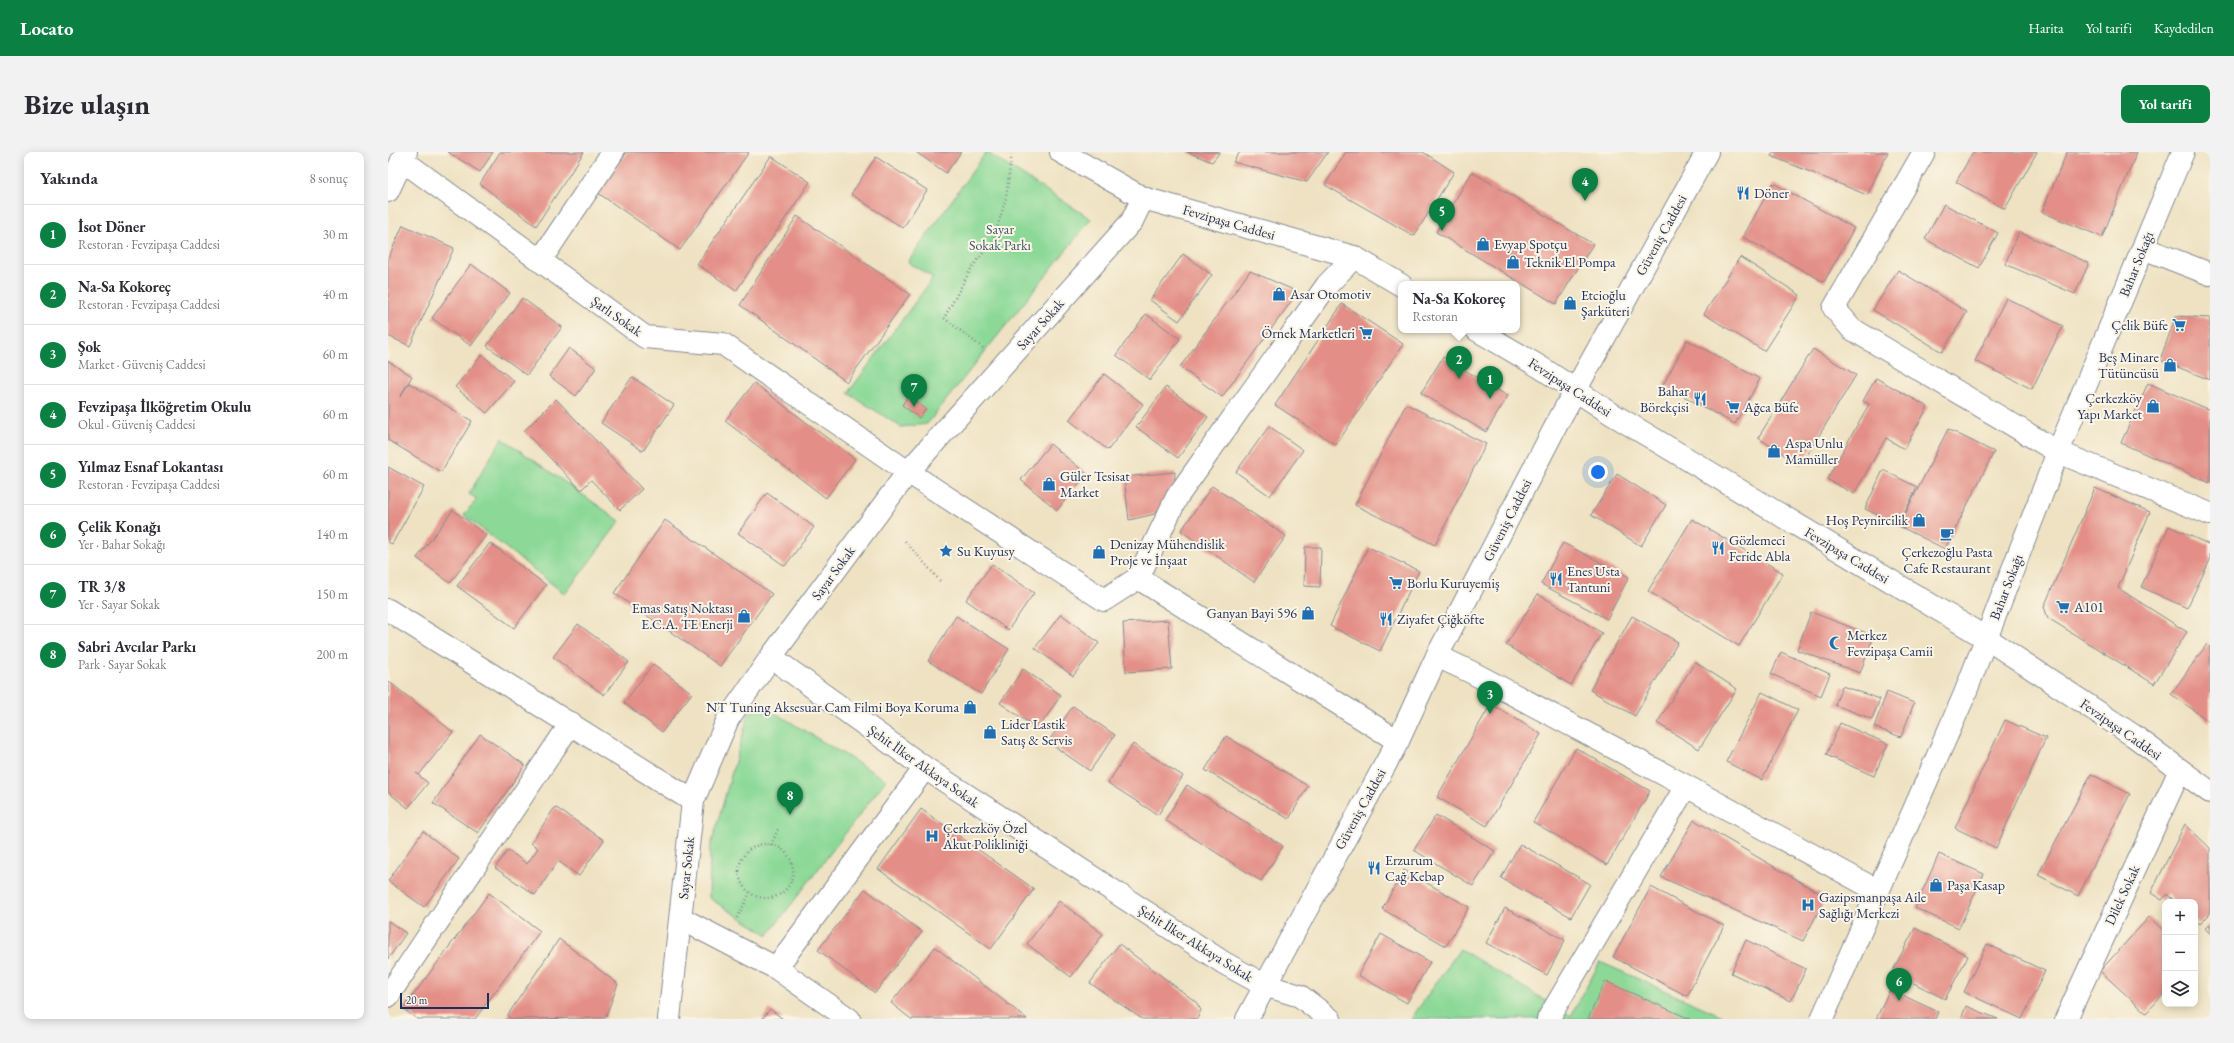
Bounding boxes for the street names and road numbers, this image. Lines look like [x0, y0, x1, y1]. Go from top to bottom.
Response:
street label: Güveniş Caddesi [1631, 191, 1691, 279]
street label: Fevzipaşa Caddesi [1181, 200, 1278, 244]
street label: Bahar Sokağı [2115, 228, 2157, 299]
street label: Şarlı Sokak [588, 292, 646, 340]
street label: Sayar Sokak [1012, 294, 1068, 353]
street label: Fevzipaşa Caddesi [1525, 353, 1615, 421]
street label: Güveniş Caddesi [1479, 475, 1536, 564]
street label: Fevzipaşa Caddesi [1801, 523, 1893, 588]
street label: Sayar Sokak [807, 542, 859, 604]
street label: Bahar Sokağı [1985, 551, 2027, 622]
street label: Fevzipaşa Caddesi [2077, 694, 2166, 764]
street label: Şehit İlker Akkaya Sokak [865, 721, 984, 811]
street label: Güveniş Caddesi [1330, 765, 1390, 853]
street label: Sayar Sokak [674, 835, 698, 900]
street label: Dilek Sokak [2100, 862, 2144, 928]
street label: Şehit İlker Akkaya Sokak [1135, 900, 1257, 986]

